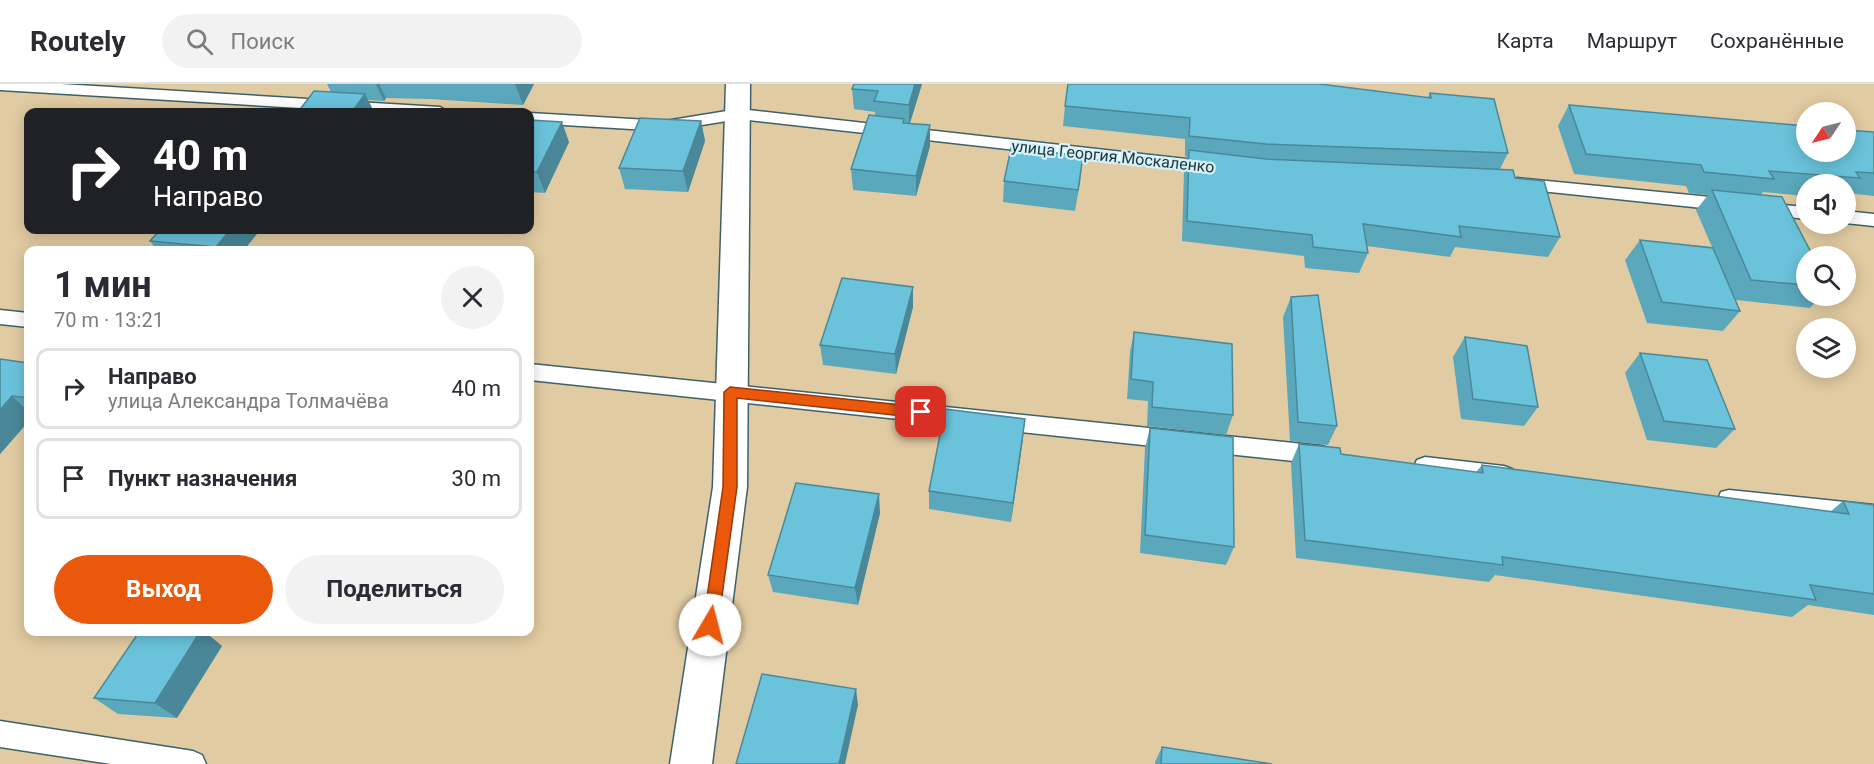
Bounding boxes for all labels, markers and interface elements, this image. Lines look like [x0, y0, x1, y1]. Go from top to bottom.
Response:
search box [162, 14, 582, 68]
text: Routely [30, 25, 126, 58]
icon: search [183, 25, 216, 58]
text: Поиск [231, 29, 295, 54]
text: Карта [1497, 29, 1554, 53]
text: Маршрут [1587, 29, 1677, 53]
text: Сохранённые [1710, 29, 1844, 53]
north arrow [1796, 102, 1856, 162]
map controls [1796, 102, 1856, 378]
text: 40 m [153, 131, 248, 180]
icon: right [54, 132, 132, 210]
street label: улица Георгия Москаленко [1011, 136, 1215, 177]
button: sound [1796, 174, 1856, 234]
text: Направо [153, 181, 263, 213]
button: search [1796, 246, 1856, 306]
text: 1 мин [54, 264, 152, 306]
button: close [441, 266, 504, 329]
text: 70 m · 13:21 [54, 308, 164, 332]
button: layers [1796, 318, 1856, 378]
text: Направо [108, 364, 197, 389]
icon: right [57, 372, 90, 405]
text: 40 m [452, 376, 501, 401]
pin [895, 386, 946, 437]
text: улица Александра Толмачёва [108, 389, 389, 413]
icon: arrive [904, 395, 937, 428]
icon: arrive [57, 462, 90, 495]
text: Пункт назначения [108, 466, 297, 491]
text: 30 m [452, 466, 501, 491]
button: Выход [54, 555, 273, 624]
button: Поделиться [285, 555, 504, 624]
position arrow [678, 593, 742, 657]

